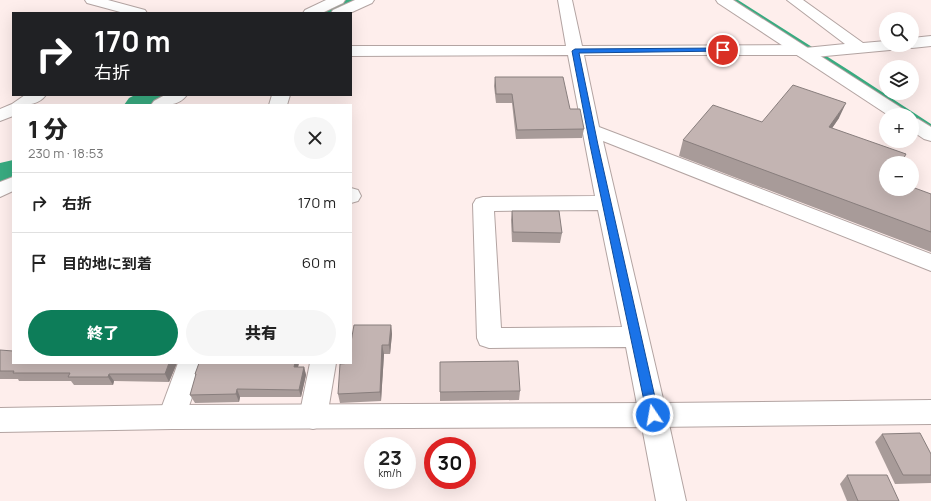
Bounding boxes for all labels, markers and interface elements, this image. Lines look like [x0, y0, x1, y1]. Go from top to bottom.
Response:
map controls [879, 12, 919, 196]
button: search [879, 12, 919, 52]
text: 170 m [94, 22, 170, 60]
icon: right [28, 28, 80, 80]
pin [706, 33, 740, 67]
icon: arrive [712, 39, 734, 61]
text: 右折 [94, 60, 130, 84]
button: layers [879, 60, 919, 100]
button: + [879, 108, 919, 148]
text: 1 分 [28, 112, 68, 145]
button: close [294, 117, 336, 159]
text: 230 m · 18:53 [28, 144, 104, 162]
button: − [879, 156, 919, 196]
icon: right [28, 192, 50, 214]
text: 170 m [298, 192, 336, 213]
text: 右折 [62, 193, 92, 214]
icon: arrive [28, 252, 50, 274]
text: 60 m [302, 252, 336, 273]
text: 目的地に到着 [62, 253, 152, 274]
button: 終了 [28, 310, 178, 356]
button: 共有 [186, 310, 336, 356]
position arrow [632, 394, 674, 436]
speed limit sign: 30 [424, 437, 476, 489]
text: 23 [378, 444, 402, 471]
text: km/h [378, 466, 402, 480]

